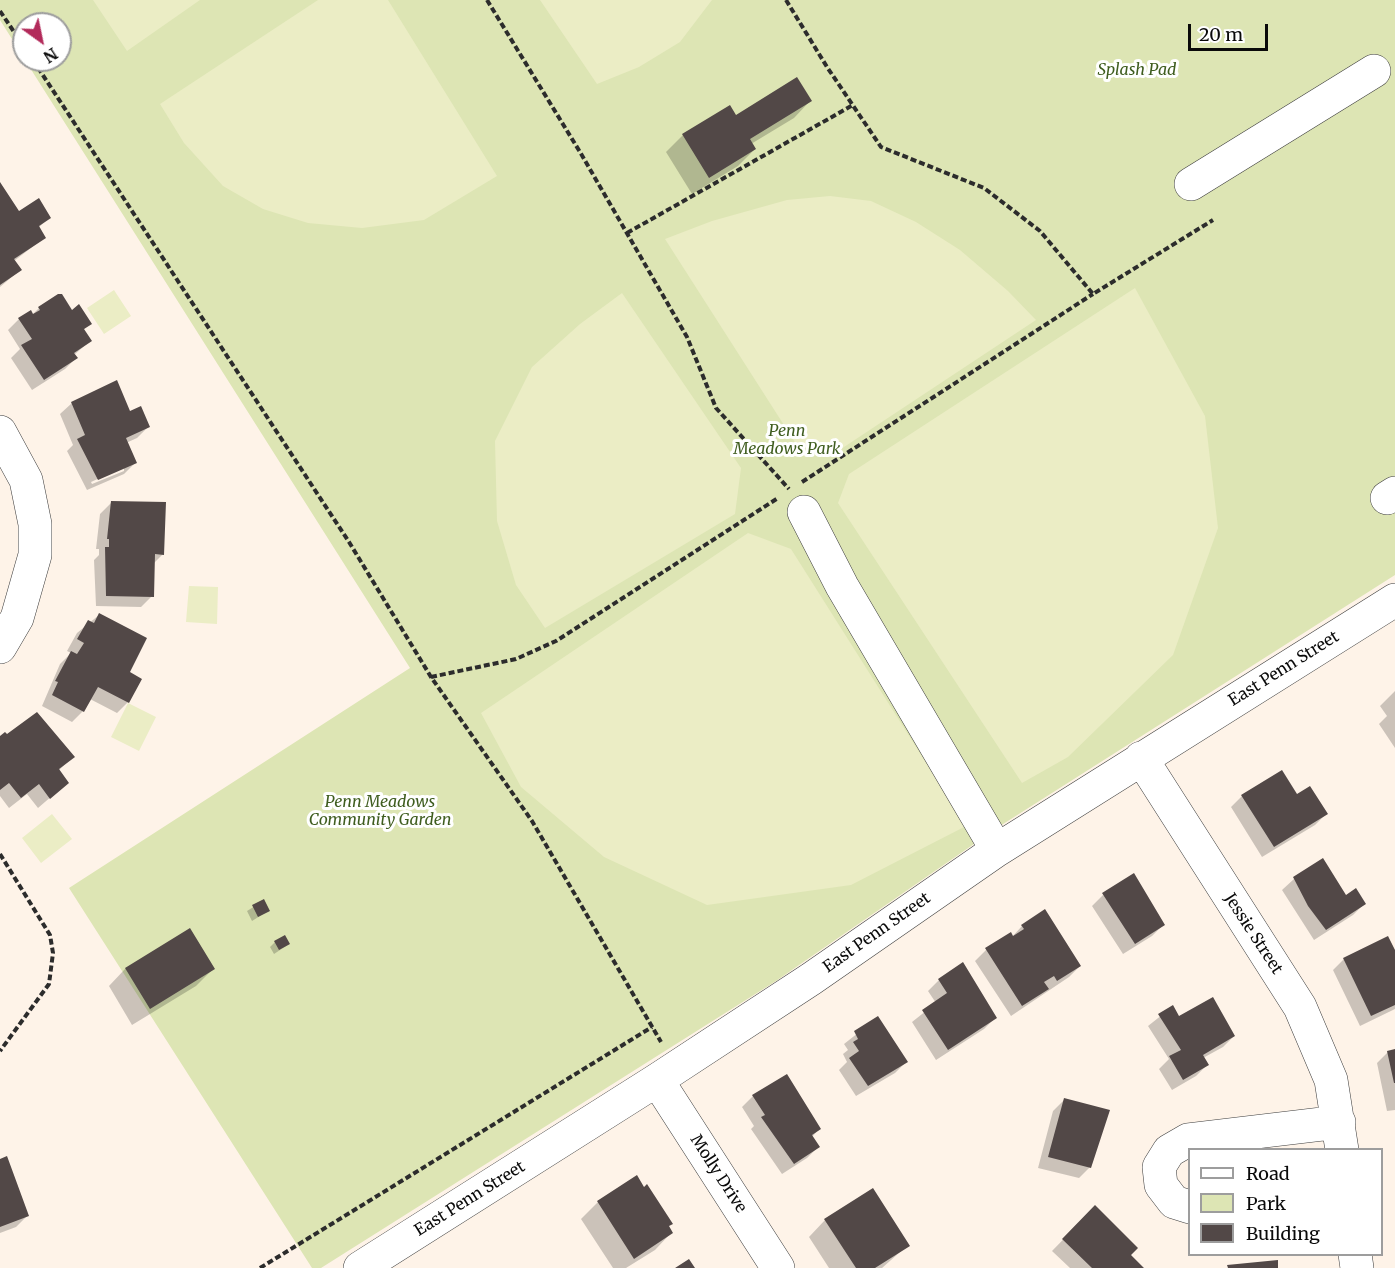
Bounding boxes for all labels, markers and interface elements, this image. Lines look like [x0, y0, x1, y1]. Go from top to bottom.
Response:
north arrow [12, 12, 72, 72]
scale bar [1191, 12, 1270, 50]
text: 20 m [1199, 23, 1243, 46]
text: N [40, 44, 61, 67]
park label: Splash Pad [1098, 60, 1176, 80]
park label: Penn Meadows Park [733, 421, 841, 459]
street label: East Penn Street [1225, 627, 1343, 711]
park label: Penn Meadows Community Garden [309, 792, 451, 830]
street label: East Penn Street [820, 889, 934, 977]
street label: Jessie Street [1220, 890, 1286, 978]
street label: Molly Drive [686, 1131, 750, 1217]
legend [1188, 1148, 1383, 1256]
street label: East Penn Street [411, 1157, 529, 1241]
text: Road [1246, 1162, 1290, 1185]
text: Park [1246, 1192, 1286, 1215]
text: Building [1246, 1222, 1320, 1245]

